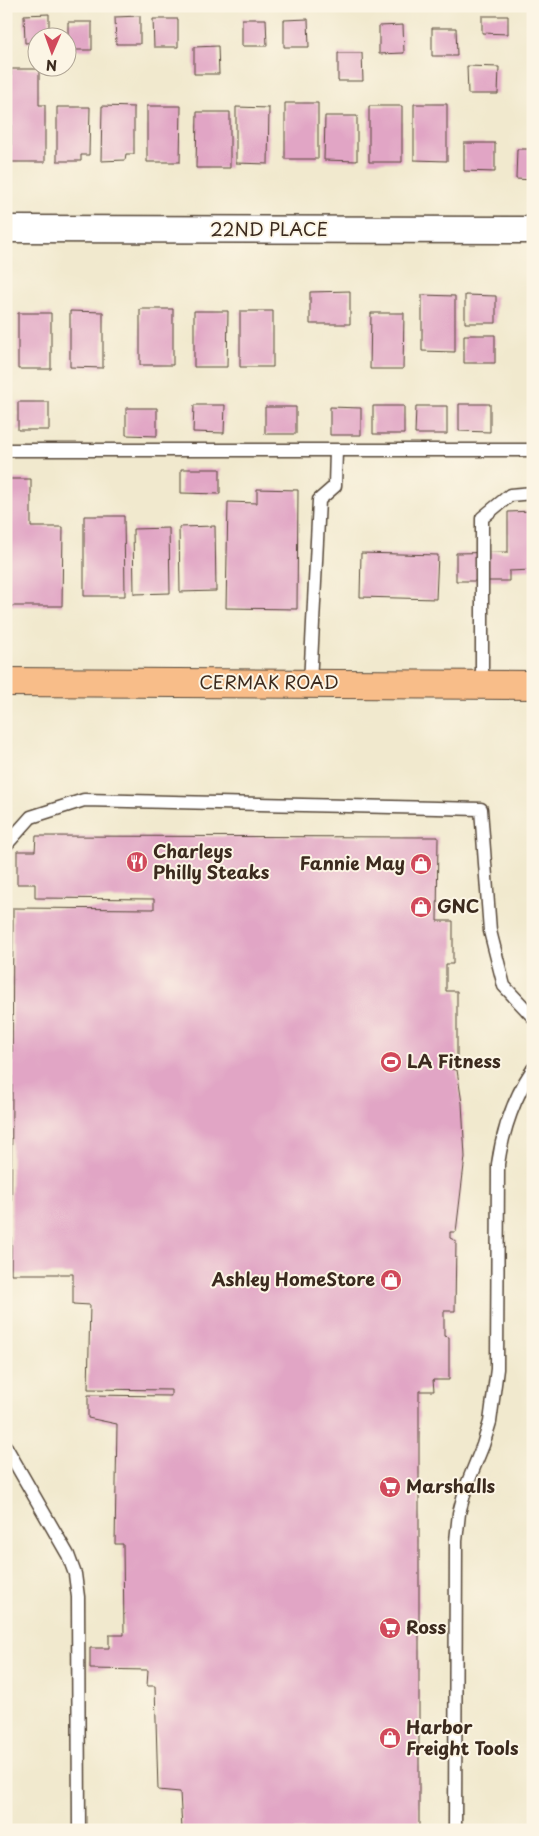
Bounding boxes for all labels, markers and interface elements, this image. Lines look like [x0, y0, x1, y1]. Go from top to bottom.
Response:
north arrow [28, 28, 78, 78]
text: N [46, 55, 57, 76]
street label: 22ND PLACE [210, 215, 328, 242]
street label: CERMAK ROAD [199, 668, 339, 695]
place label: Charleys Philly Steaks [153, 837, 270, 885]
place label: Fannie May [300, 849, 405, 876]
restaurant icon: Charleys Philly Steaks [125, 850, 149, 874]
shop icon: Fannie May [409, 852, 433, 876]
place label: GNC [437, 892, 479, 919]
shop icon: GNC [409, 895, 433, 919]
place label: LA Fitness [407, 1047, 501, 1074]
sports icon: LA Fitness [379, 1050, 403, 1074]
place label: Ashley HomeStore [210, 1265, 375, 1292]
shop icon: Ashley HomeStore [379, 1268, 403, 1292]
place label: Marshalls [406, 1472, 496, 1499]
supermarket icon: Marshalls [378, 1475, 402, 1499]
place label: Ross [406, 1613, 446, 1640]
supermarket icon: Ross [378, 1616, 402, 1640]
place label: Harbor Freight Tools [406, 1713, 519, 1761]
shop icon: Harbor Freight Tools [378, 1726, 402, 1750]

